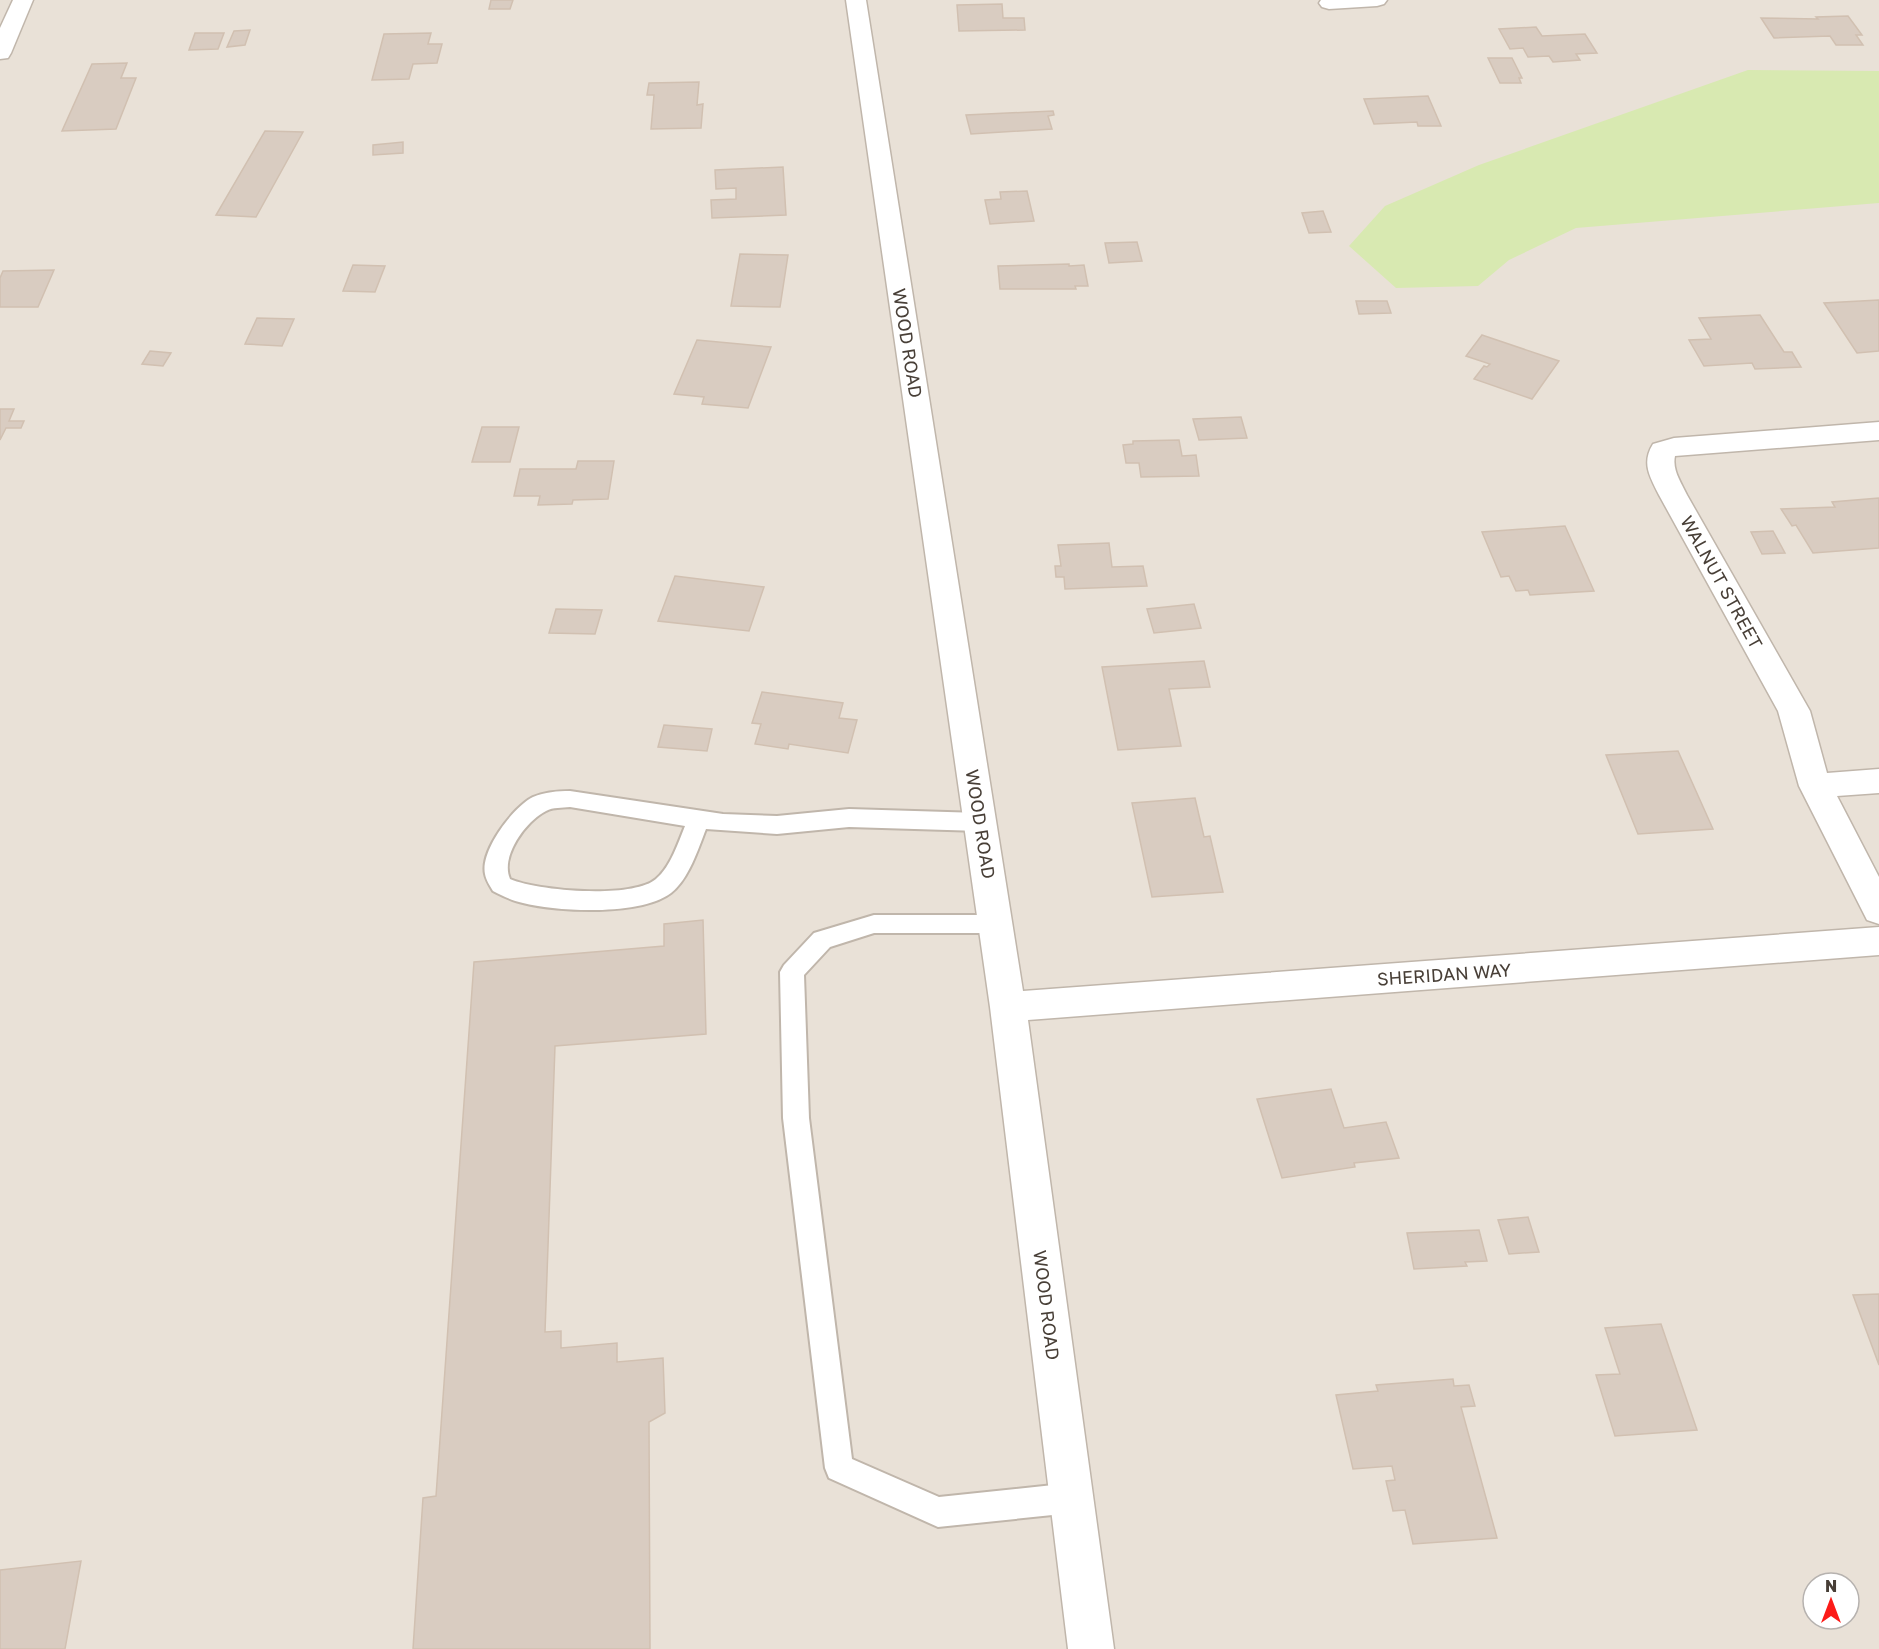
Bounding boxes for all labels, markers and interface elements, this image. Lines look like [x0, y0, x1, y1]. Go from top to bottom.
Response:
street label: WOOD ROAD [888, 287, 928, 399]
street label: WALNUT STREET [1676, 511, 1768, 653]
street label: WOOD ROAD [961, 768, 1001, 880]
street label: SHERIDAN WAY [1376, 958, 1512, 990]
street label: WOOD ROAD [1029, 1249, 1065, 1361]
north arrow [1801, 1571, 1861, 1631]
text: N [1825, 1576, 1837, 1596]

